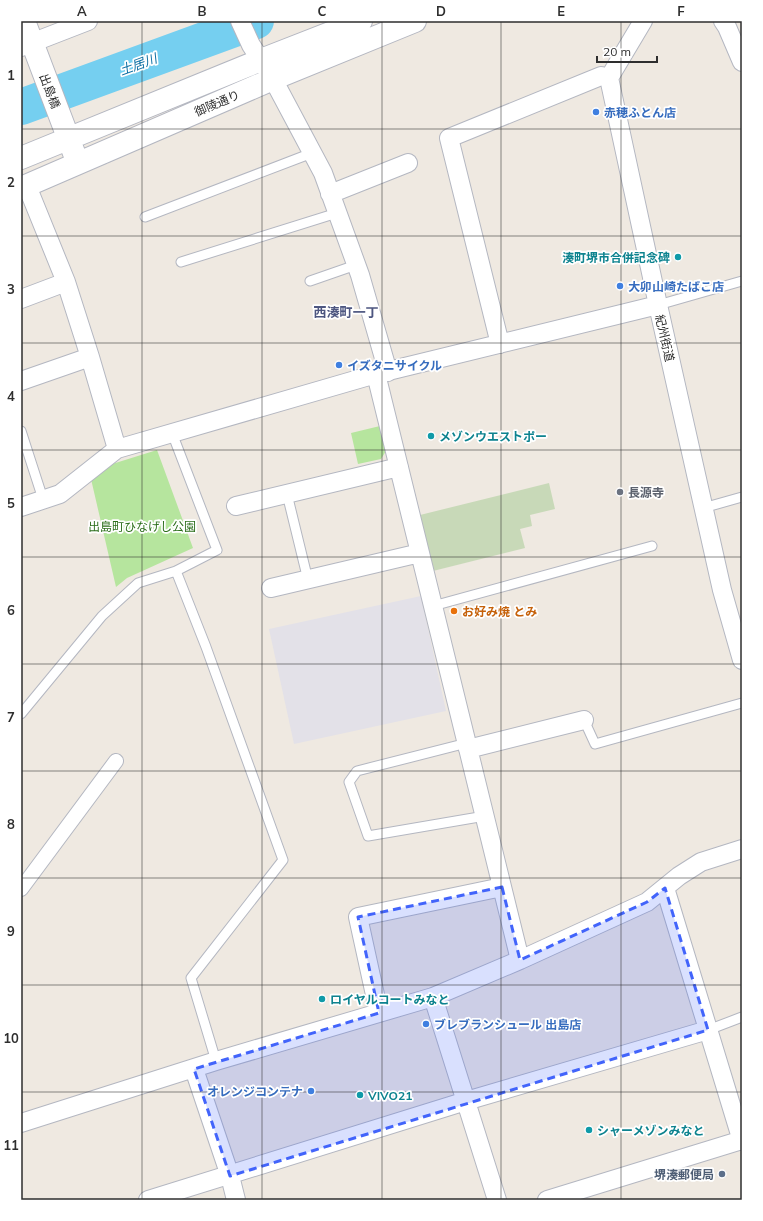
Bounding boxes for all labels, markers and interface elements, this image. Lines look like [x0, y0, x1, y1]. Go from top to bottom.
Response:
text: A [77, 3, 87, 19]
text: B [198, 3, 207, 19]
text: C [318, 3, 327, 19]
text: D [436, 3, 446, 19]
text: E [557, 3, 565, 19]
text: F [677, 3, 685, 19]
scale bar [597, 38, 657, 64]
text: 20 m [603, 44, 631, 59]
water label: 土居川 [117, 49, 161, 78]
text: 1 [7, 67, 15, 83]
street label: 出島橋 [37, 72, 63, 110]
street label: 御陵通り [192, 87, 242, 119]
place label: 赤穂ふとん店 [604, 105, 676, 120]
marker: 赤穂ふとん店 [591, 107, 601, 117]
text: 2 [7, 174, 15, 190]
place label: 湊町堺市合併記念碑 [562, 250, 670, 265]
marker: 湊町堺市合併記念碑 [673, 252, 683, 262]
place label: 大卯山崎たばこ店 [628, 279, 724, 294]
text: 3 [7, 281, 15, 297]
marker: 大卯山崎たばこ店 [615, 281, 625, 291]
district label: 西湊町一丁 [313, 304, 379, 320]
street label: 紀州街道 [652, 313, 678, 363]
place label: イズタニサイクル [347, 358, 442, 373]
marker: イズタニサイクル [334, 360, 344, 370]
text: 4 [7, 388, 15, 404]
place label: メゾンウエストポー [439, 429, 547, 444]
marker: メゾンウエストポー [426, 431, 436, 441]
place label: 長源寺 [628, 485, 664, 500]
marker: 長源寺 [615, 487, 625, 497]
text: 5 [7, 495, 15, 511]
park label: 出島町ひなげし公園 [88, 519, 196, 534]
text: 6 [7, 602, 15, 618]
place label: お好み焼 とみ [462, 604, 537, 619]
marker: お好み焼 とみ [449, 606, 459, 616]
text: 7 [7, 709, 15, 725]
text: 8 [7, 816, 15, 832]
text: 9 [7, 923, 15, 939]
place label: ロイヤルコートみなと [330, 992, 449, 1007]
marker: ロイヤルコートみなと [317, 994, 327, 1004]
place label: ブレブランシュール 出島店 [434, 1017, 581, 1032]
marker: ブレブランシュール 出島店 [421, 1019, 431, 1029]
text: 10 [3, 1030, 19, 1046]
place label: オレンジコンテナ [207, 1084, 303, 1099]
marker: オレンジコンテナ [306, 1086, 316, 1096]
place label: VIVO21 [367, 1088, 412, 1103]
marker: VIVO21 [355, 1090, 365, 1100]
place label: シャーメゾンみなと [597, 1123, 705, 1138]
marker: シャーメゾンみなと [584, 1125, 594, 1135]
text: 11 [3, 1137, 19, 1153]
place label: 堺湊郵便局 [654, 1167, 714, 1182]
marker: 堺湊郵便局 [717, 1169, 727, 1179]

